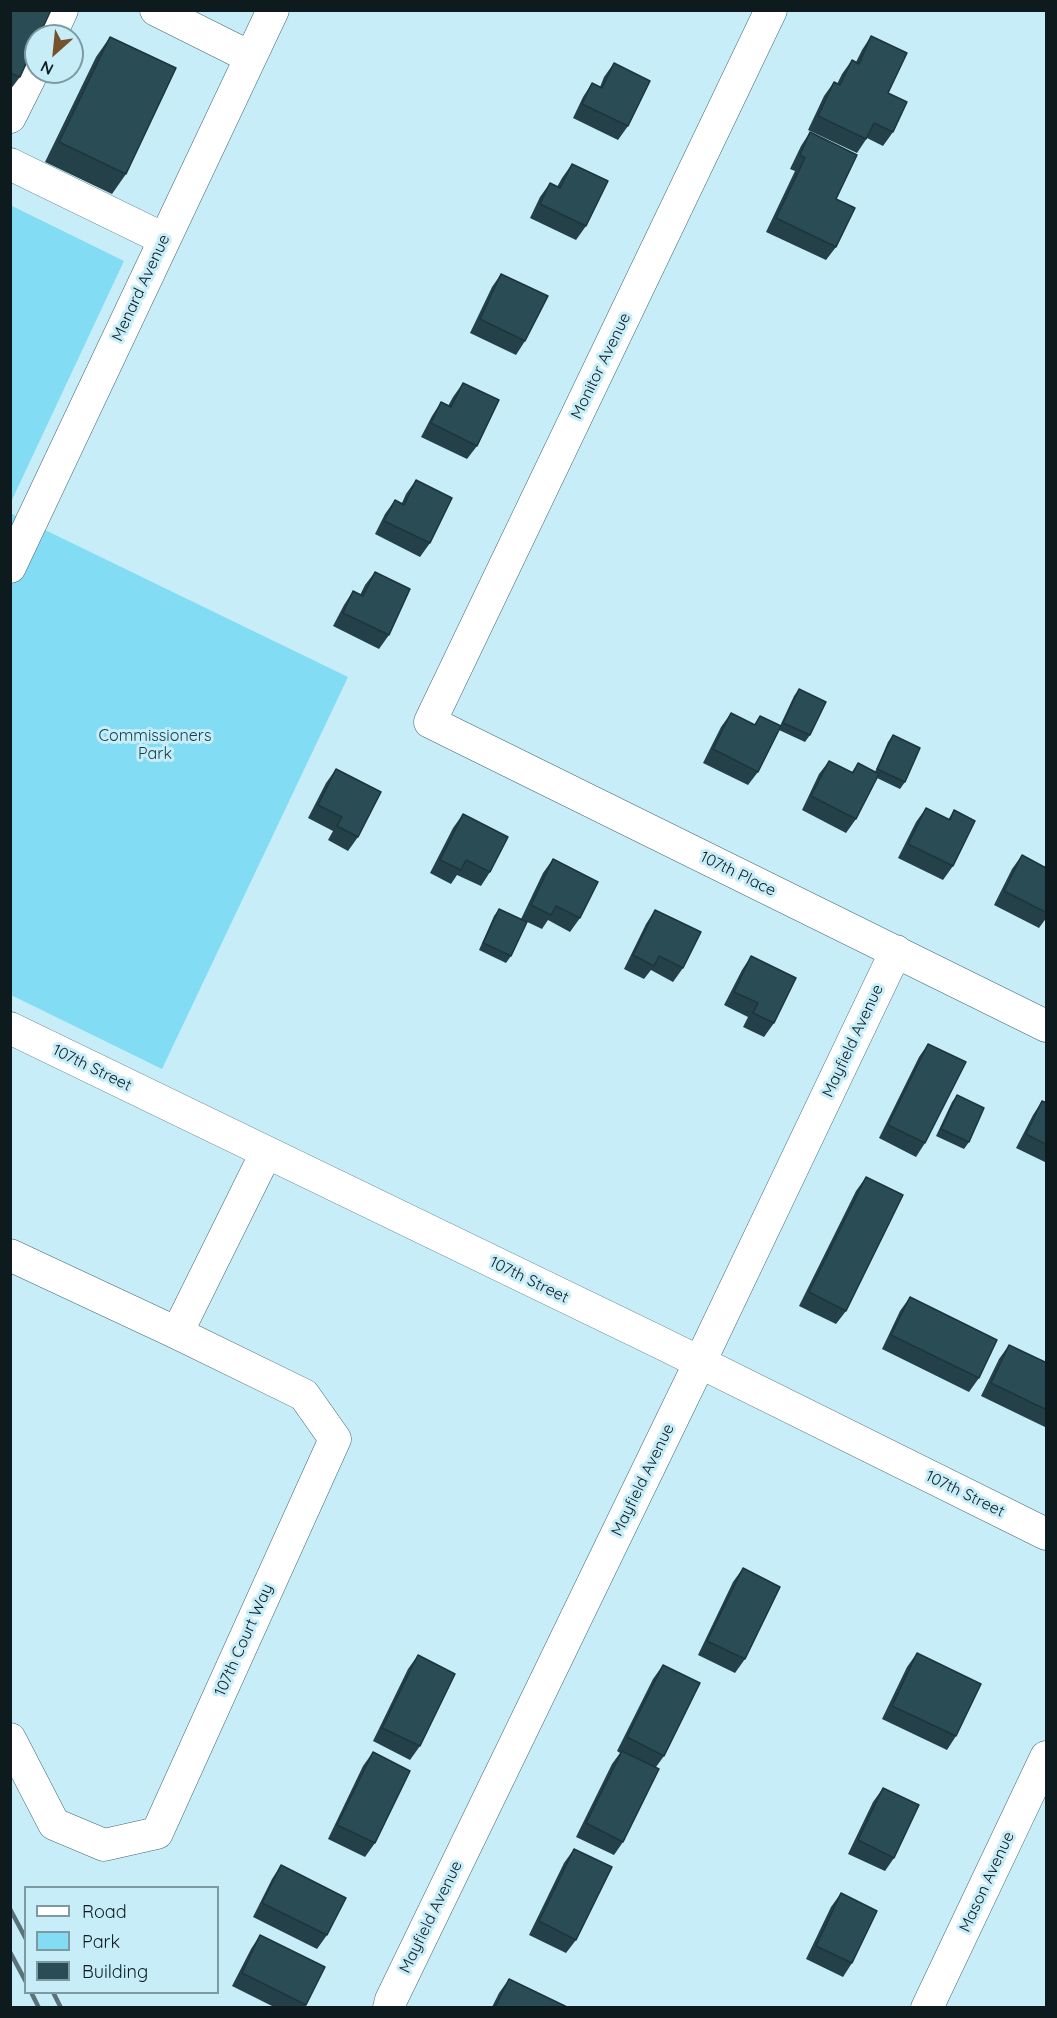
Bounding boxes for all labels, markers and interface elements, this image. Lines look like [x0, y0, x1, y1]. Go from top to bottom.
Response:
north arrow [24, 24, 84, 84]
text: N [37, 57, 57, 80]
street label: Menard Avenue [108, 231, 174, 345]
street label: Monitor Avenue [567, 310, 635, 422]
park label: Commissioners Park [99, 726, 211, 764]
street label: 107th Place [697, 847, 779, 901]
street label: Mayfield Avenue [818, 981, 888, 1101]
street label: 107th Street [49, 1041, 135, 1095]
street label: 107th Street [486, 1253, 572, 1307]
street label: Mayfield Avenue [608, 1421, 678, 1539]
street label: 107th Street [922, 1467, 1008, 1521]
street label: 107th Court Way [211, 1581, 277, 1699]
street label: Mason Avenue [955, 1829, 1019, 1935]
street label: Mayfield Avenue [396, 1858, 466, 1976]
legend [24, 1886, 219, 1994]
text: Road [82, 1900, 127, 1923]
text: Park [82, 1930, 120, 1953]
text: Building [82, 1960, 148, 1983]

